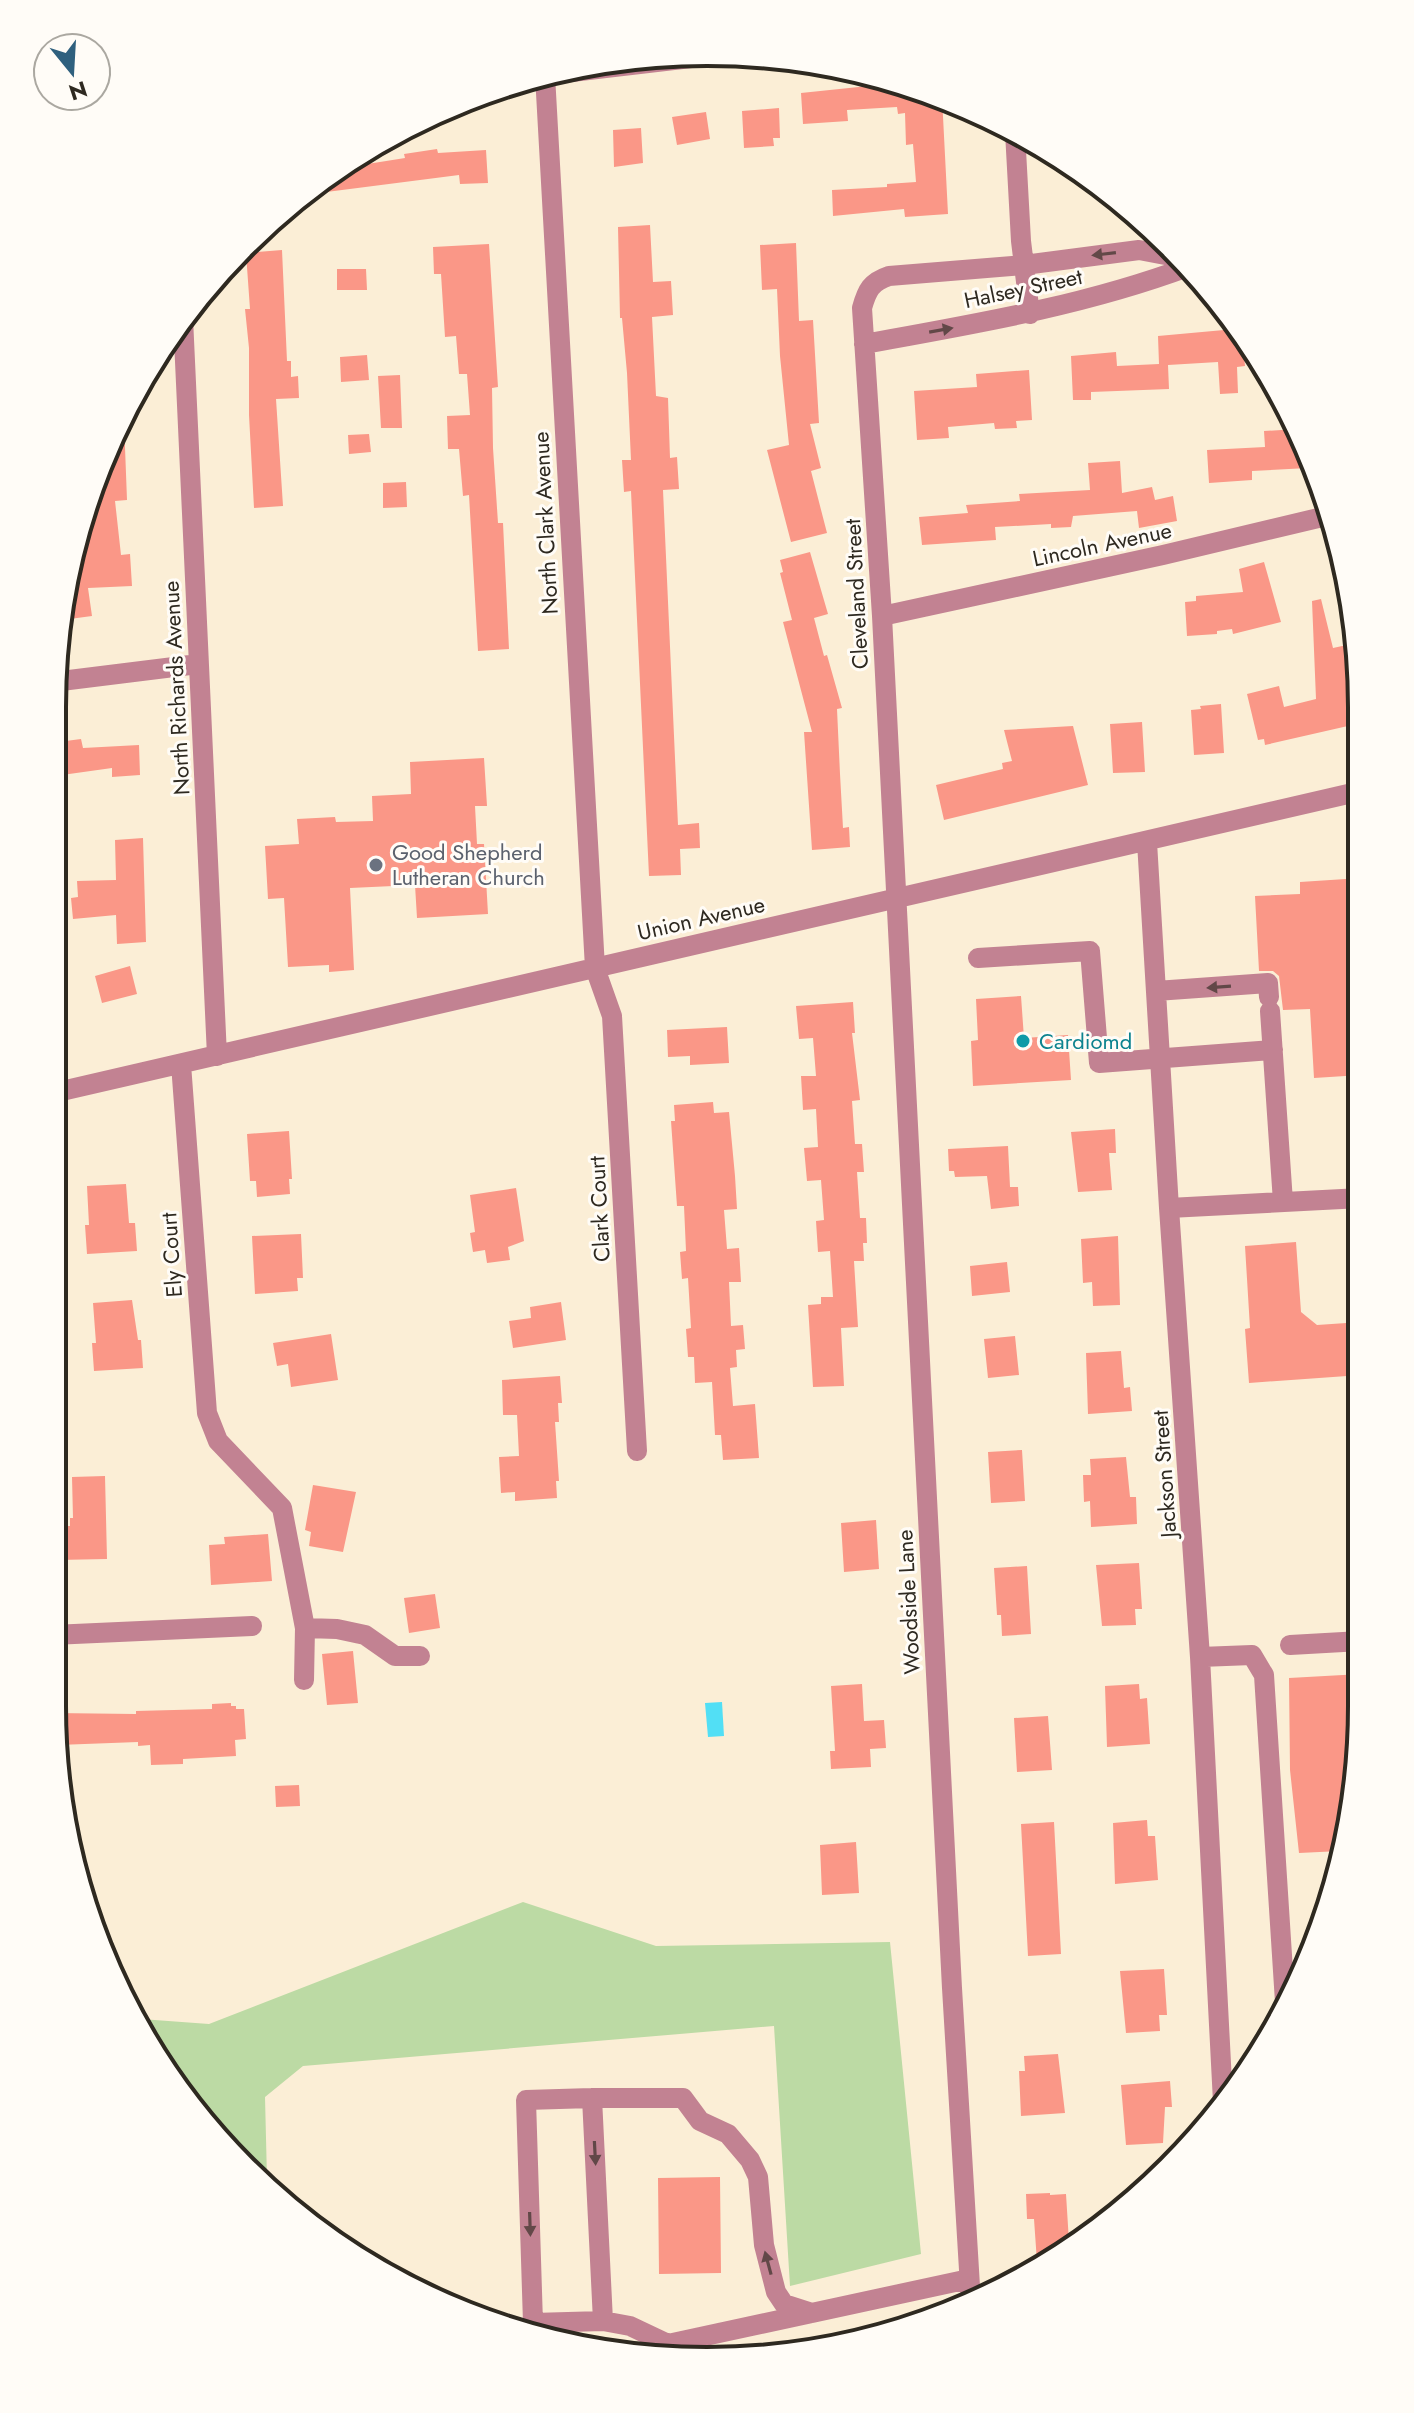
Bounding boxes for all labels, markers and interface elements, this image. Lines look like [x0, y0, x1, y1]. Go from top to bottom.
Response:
north arrow [32, 32, 112, 112]
text: N [65, 73, 91, 109]
one-way arrow [1091, 248, 1116, 261]
street label: Halsey Street [961, 260, 1086, 316]
one-way arrow [929, 323, 954, 335]
street label: North Clark Avenue [524, 431, 566, 615]
street label: Lincoln Avenue [1029, 514, 1175, 574]
street label: Cleveland Street [836, 517, 876, 670]
street label: North Richards Avenue [154, 580, 198, 796]
place label: Good Shepherd Lutheran Church [392, 836, 545, 893]
marker: Good Shepherd Lutheran Church [367, 856, 385, 874]
street label: Union Avenue [634, 888, 768, 948]
one-way arrow [1206, 981, 1231, 994]
place label: Cardiomd [1039, 1025, 1132, 1057]
marker: Cardiomd [1014, 1032, 1032, 1050]
street label: Clark Court [580, 1155, 618, 1263]
street label: Ely Court [152, 1211, 190, 1298]
street label: Jackson Street [1144, 1409, 1185, 1542]
street label: Woodside Lane [888, 1529, 928, 1675]
one-way arrow [589, 2141, 602, 2166]
one-way arrow [524, 2212, 537, 2237]
one-way arrow [762, 2250, 774, 2275]

